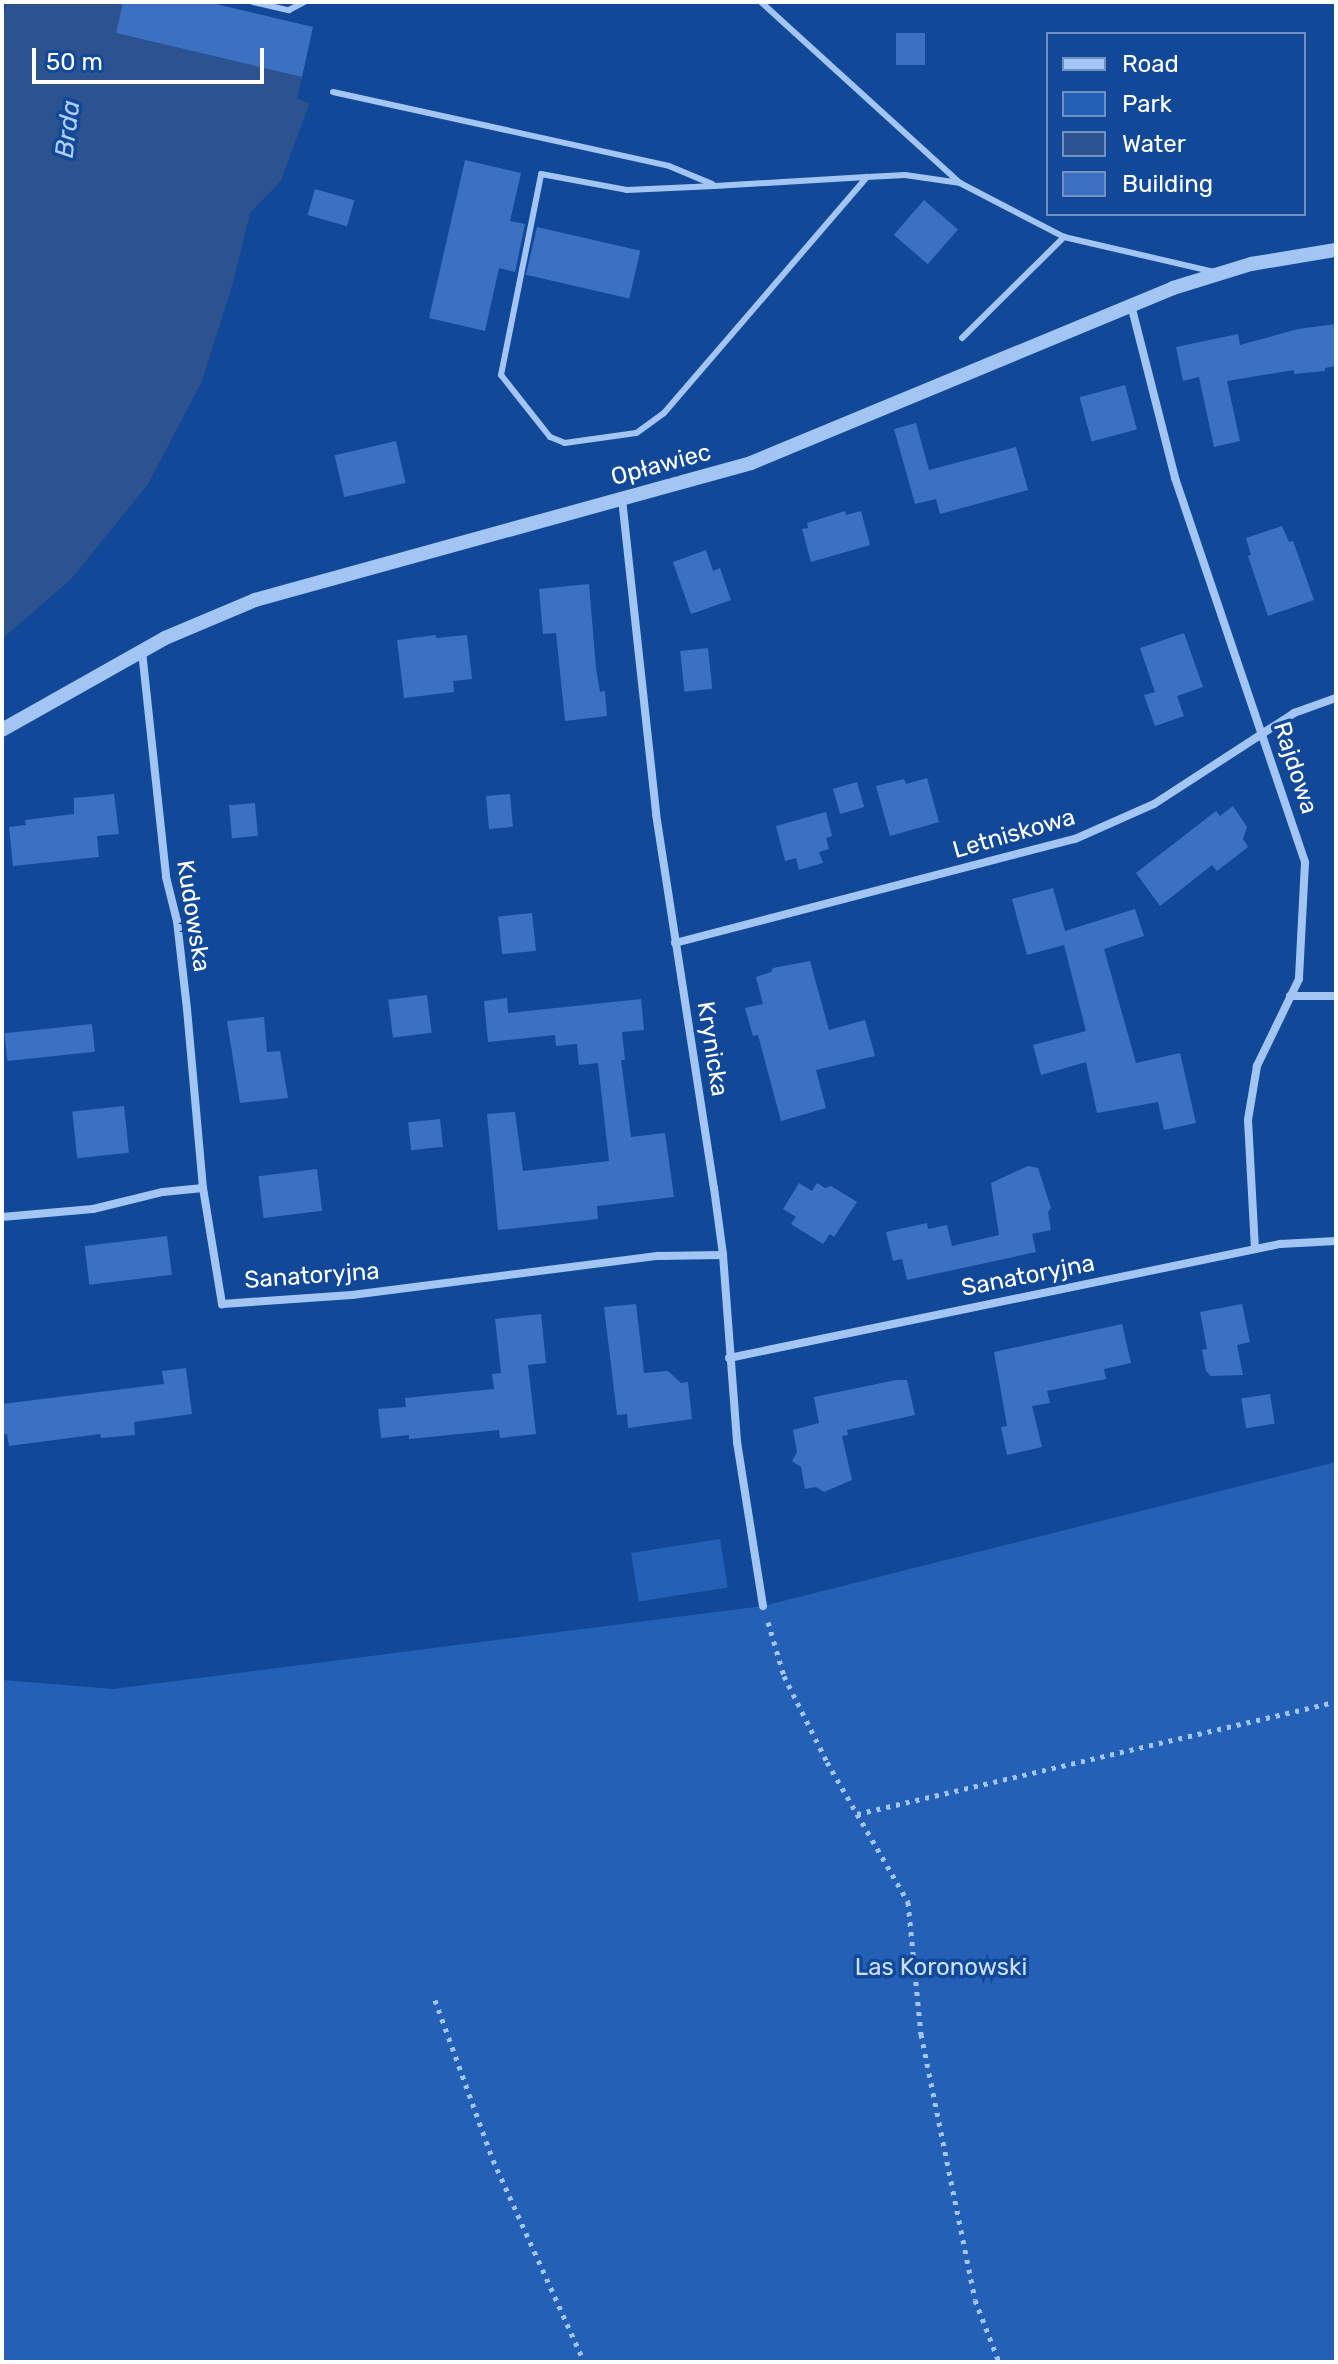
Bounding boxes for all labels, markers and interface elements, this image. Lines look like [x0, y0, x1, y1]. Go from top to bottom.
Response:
scale bar [36, 32, 268, 82]
legend [1046, 32, 1306, 216]
text: 50 m [46, 48, 103, 76]
text: Road [1122, 50, 1179, 78]
text: Park [1122, 90, 1172, 118]
water label: Brda [49, 98, 87, 160]
text: Water [1122, 130, 1186, 158]
text: Building [1122, 170, 1213, 198]
street label: Opławiec [608, 438, 714, 492]
street label: Rajdowa [1267, 718, 1323, 818]
street label: Letniskowa [949, 803, 1079, 865]
street label: Kudowska [170, 858, 216, 974]
street label: Krynicka [690, 999, 734, 1099]
street label: Sanatoryjna [959, 1249, 1097, 1303]
street label: Sanatoryjna [244, 1257, 380, 1295]
park label: Las Koronowski [855, 1954, 1027, 1982]

